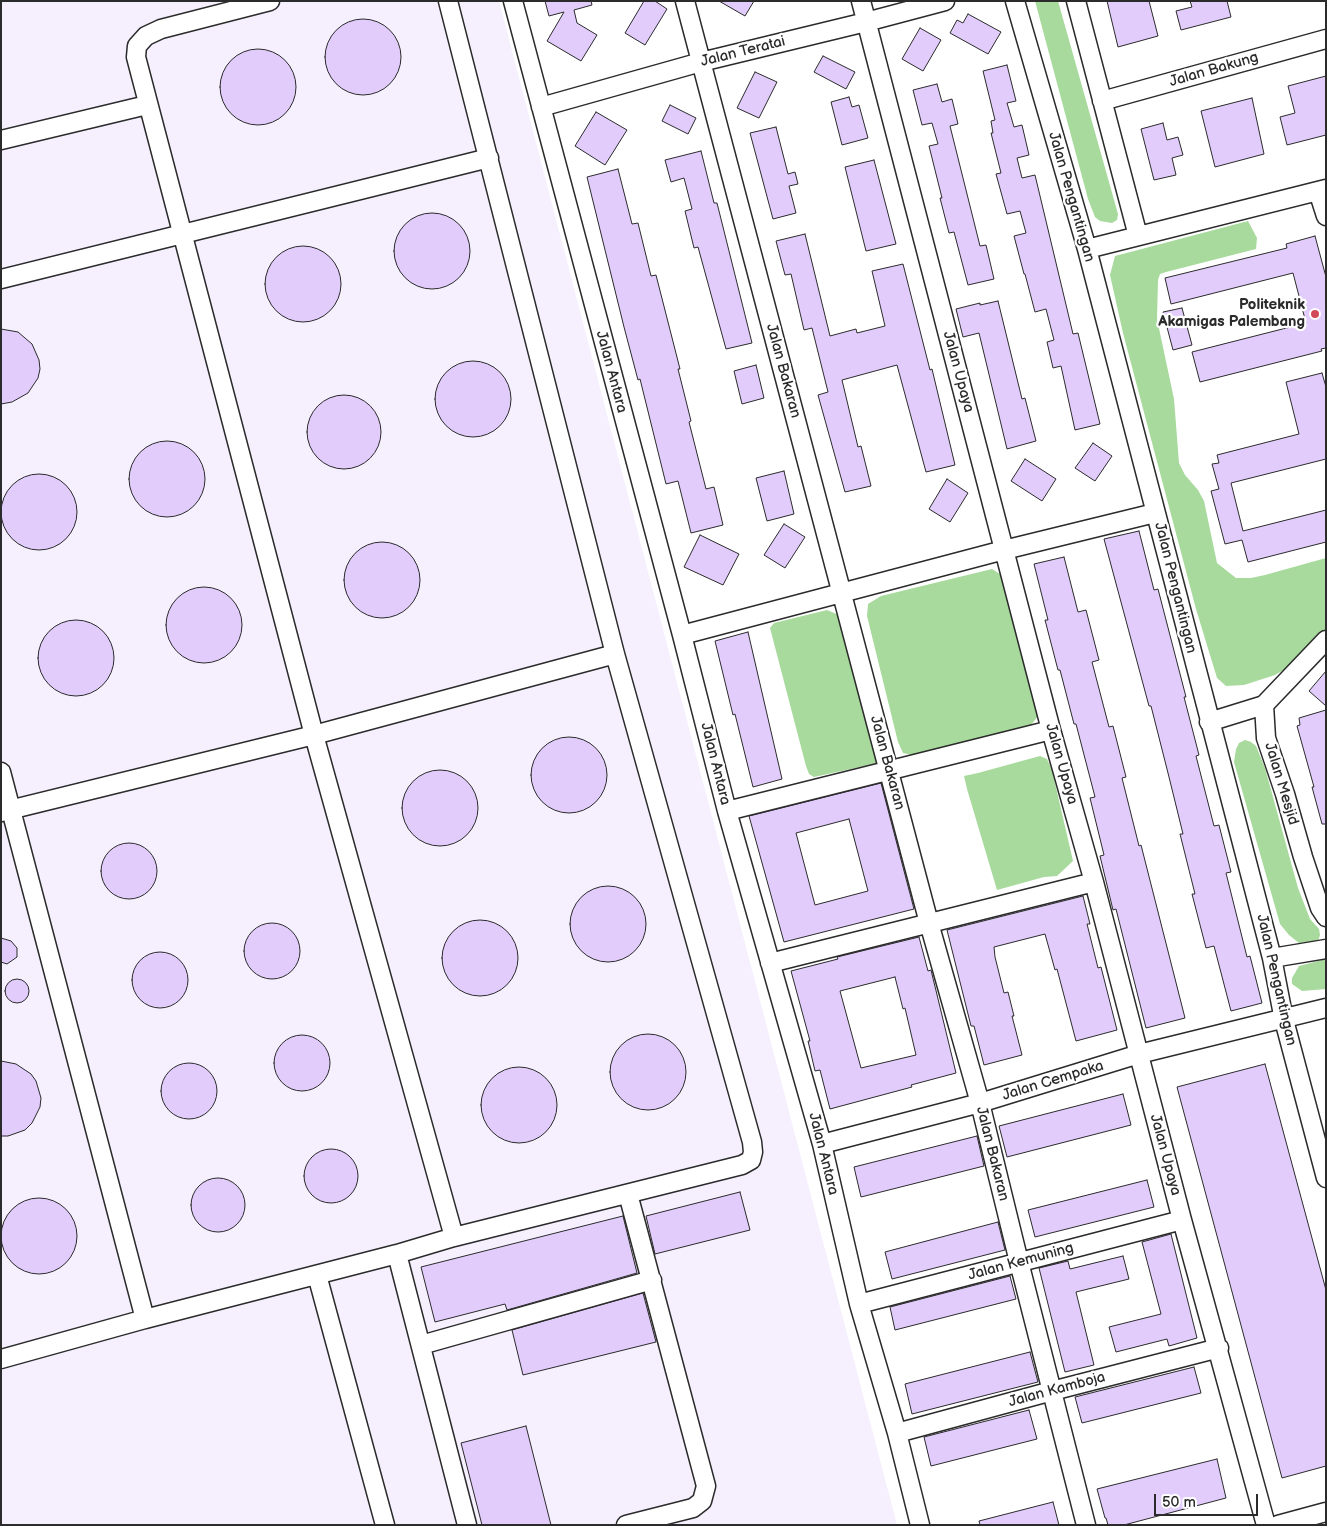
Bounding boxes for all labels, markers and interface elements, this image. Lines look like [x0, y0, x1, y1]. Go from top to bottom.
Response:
street label: Jalan Teratai [699, 33, 787, 71]
street label: Jalan Bakung [1167, 49, 1261, 91]
street label: Jalan Pengantingan [1044, 130, 1098, 264]
place label: Politeknik Akamigas Palembang [1158, 296, 1305, 331]
marker: Politeknik Akamigas Palembang [1309, 308, 1321, 320]
street label: Jalan Bakaran [762, 322, 804, 420]
street label: Jalan Antara [591, 329, 631, 415]
street label: Jalan Upaya [939, 329, 977, 415]
street label: Jalan Pengantingan [1150, 521, 1200, 655]
street label: Jalan Bakaran [866, 714, 908, 812]
street label: Jalan Antara [696, 721, 734, 807]
street label: Jalan Upaya [1041, 721, 1081, 807]
street label: Jalan Mesjid [1260, 741, 1302, 827]
street label: Jalan Pengantingan [1252, 913, 1300, 1047]
street label: Jalan Cempaka [1000, 1057, 1106, 1105]
street label: Jalan Bakaran [972, 1105, 1012, 1203]
street label: Jalan Antara [804, 1111, 842, 1197]
street label: Jalan Upaya [1146, 1112, 1184, 1198]
street label: Jalan Kemuning [966, 1239, 1076, 1285]
street label: Jalan Kamboja [1007, 1368, 1107, 1412]
scale bar [1157, 1484, 1261, 1516]
text: 50 m [1162, 1493, 1196, 1512]

